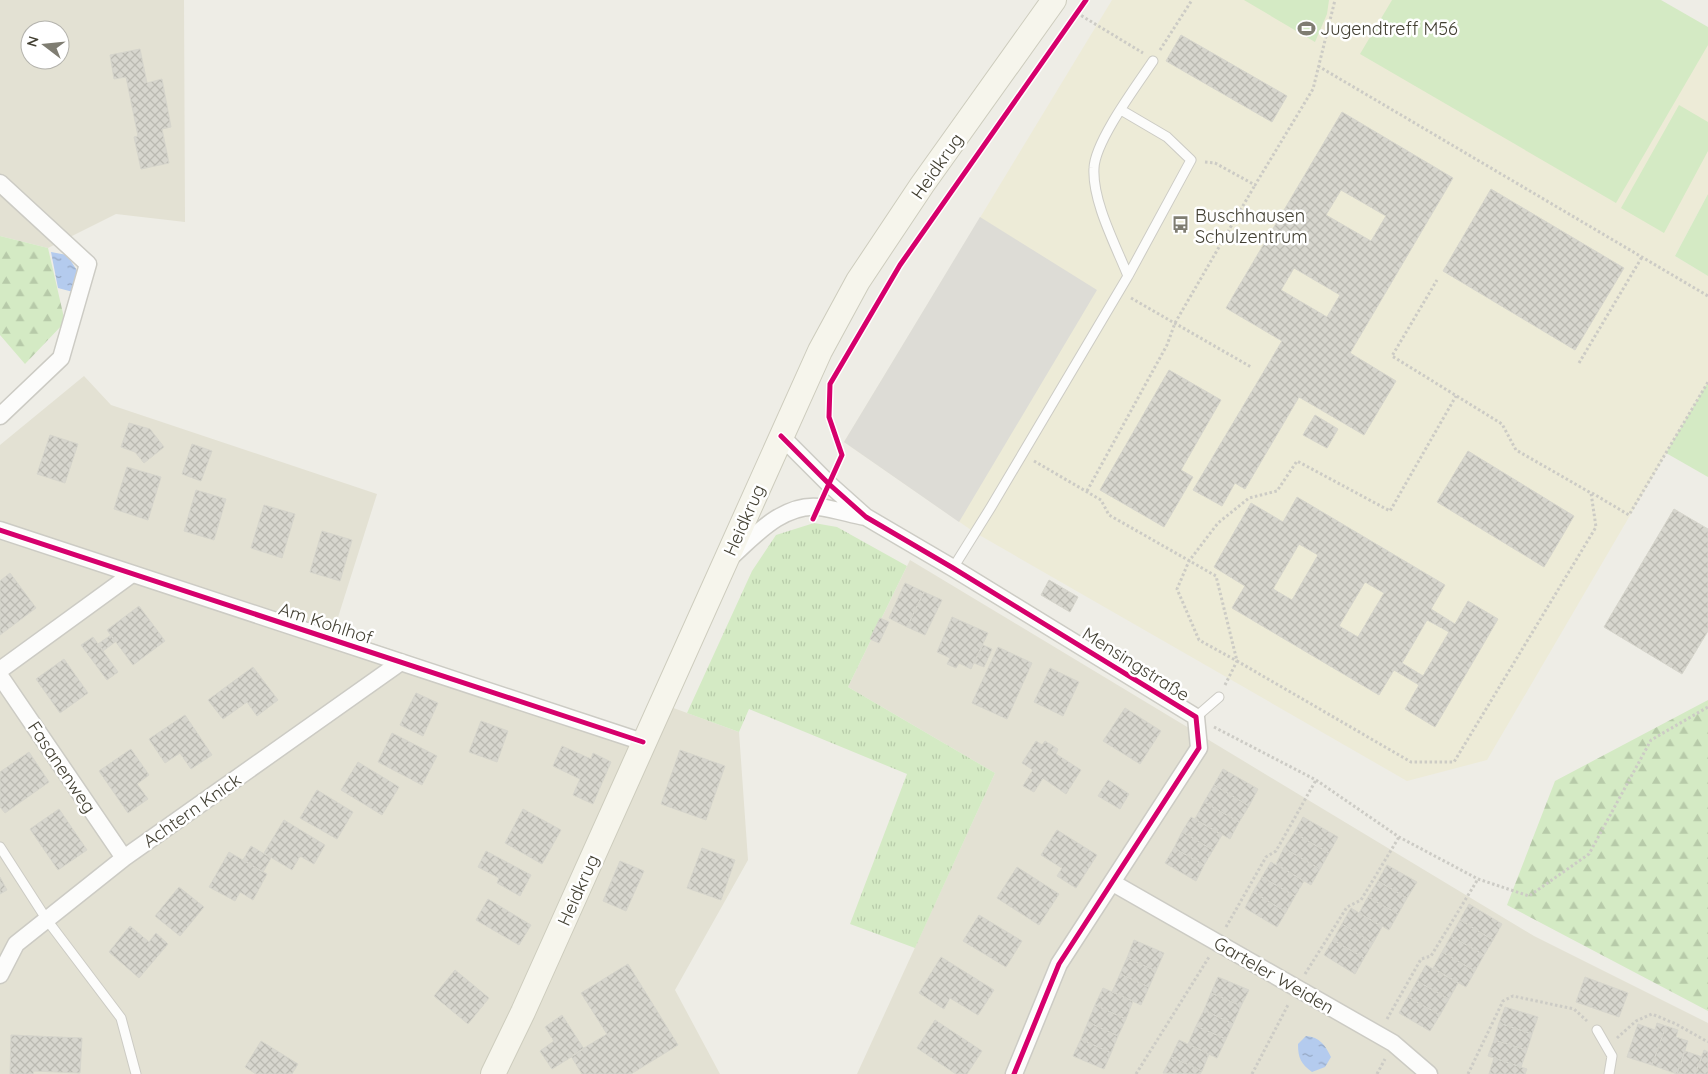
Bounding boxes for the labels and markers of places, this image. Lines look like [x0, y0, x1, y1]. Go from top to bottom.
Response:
place label: Jugendtreff M56 [1320, 17, 1458, 40]
sports icon: Jugendtreff M56 [1296, 18, 1316, 38]
place label: Buschhausen Schulzentrum [1195, 204, 1308, 248]
bus stop icon: Buschhausen Schulzentrum [1171, 215, 1191, 235]

